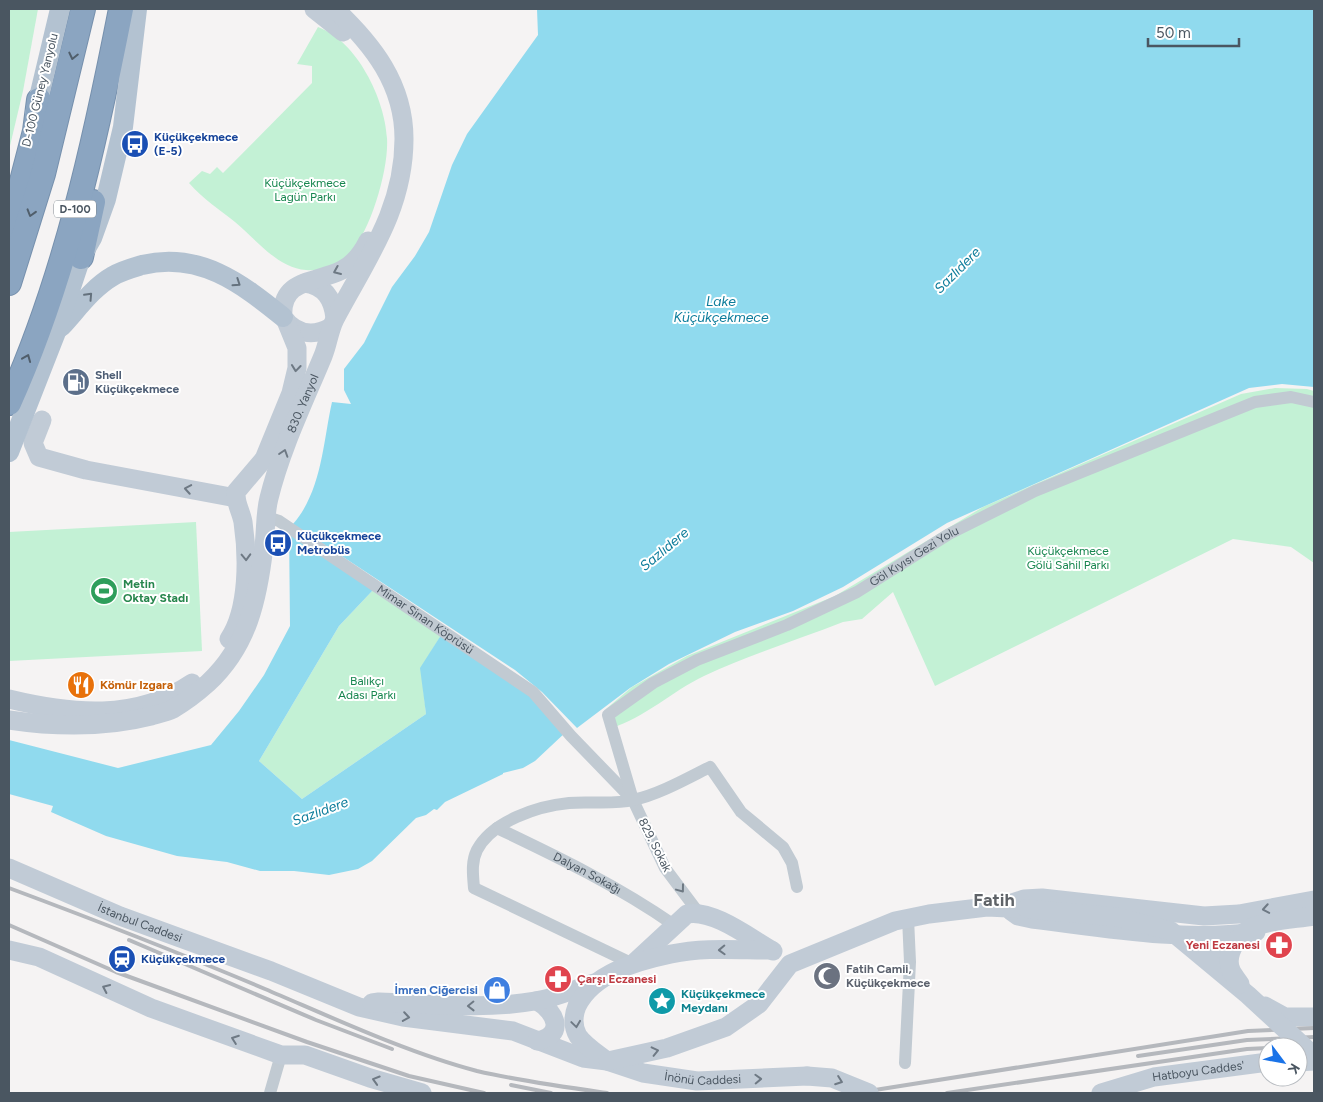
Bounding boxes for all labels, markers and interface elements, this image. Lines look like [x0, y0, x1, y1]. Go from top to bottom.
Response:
scale bar [1148, 15, 1239, 47]
text: 50 m [1156, 24, 1191, 42]
street label: D-100 Güney Yanyolu [19, 32, 61, 148]
one-way arrow [68, 52, 79, 61]
bus stop icon: Küçükçekmece (E-5) [120, 129, 150, 159]
place label: Küçükçekmece (E-5) [154, 130, 239, 158]
park label: Küçükçekmece Lagün Parkı [264, 176, 346, 204]
road number: D-100 [54, 200, 96, 218]
one-way arrow [27, 209, 37, 217]
water label: Sazlıdere [931, 243, 984, 297]
one-way arrow [333, 265, 342, 276]
one-way arrow [232, 276, 241, 286]
one-way arrow [83, 293, 92, 302]
water label: Lake Küçükçekmece [673, 293, 769, 326]
one-way arrow [21, 354, 32, 363]
one-way arrow [291, 365, 302, 373]
fuel station icon: Shell Küçükçekmece [61, 367, 91, 397]
place label: Shell Küçükçekmece [95, 368, 180, 396]
street label: 830. Yanyol [284, 372, 322, 435]
one-way arrow [278, 450, 288, 458]
one-way arrow [183, 484, 192, 494]
street label: Göl Kıyısı Gezi Yolu [867, 523, 961, 589]
water label: Sazlıdere [637, 524, 692, 575]
bus stop icon: Küçükçekmece Metrobüs [263, 528, 293, 558]
place label: Küçükçekmece Metrobüs [297, 529, 382, 557]
park label: Küçükçekmece Gölü Sahil Parkı [1027, 544, 1109, 572]
one-way arrow [241, 554, 251, 561]
sports icon: Metin Oktay Stadı [89, 576, 119, 606]
place label: Metin Oktay Stadı [123, 577, 188, 605]
street label: Mimar Sinan Köprüsü [374, 582, 476, 657]
restaurant icon: Kömür Izgara [66, 670, 96, 700]
park label: Balıkçı Adası Parkı [338, 674, 396, 702]
place label: Kömür Izgara [100, 678, 173, 692]
water label: Sazlıdere [290, 793, 351, 829]
street label: 829. Sokak [636, 816, 675, 874]
street label: Dalyan Sokağı [551, 849, 624, 897]
one-way arrow [675, 883, 683, 892]
district label: Fatih [973, 889, 1015, 911]
street label: İstanbul Caddesi [96, 900, 184, 945]
one-way arrow [1262, 903, 1271, 913]
pharmacy icon: Yeni Eczanesi [1264, 930, 1294, 960]
place label: Yeni Eczanesi [1186, 938, 1260, 952]
station icon: Küçükçekmece [107, 944, 137, 974]
one-way arrow [718, 945, 726, 955]
place label: Küçükçekmece [141, 952, 226, 966]
mosque icon: Fatih Camii, Küçükçekmece [812, 961, 842, 991]
place label: Fatih Camii, Küçükçekmece [846, 962, 931, 990]
pharmacy icon: Çarşı Eczanesi [543, 964, 573, 994]
place label: Çarşı Eczanesi [577, 972, 656, 986]
shop icon: İmren Ciğercisi [482, 975, 512, 1005]
place label: İmren Ciğercisi [395, 983, 478, 997]
one-way arrow [102, 984, 111, 995]
place icon: Küçükçekmece Meydanı [647, 986, 677, 1016]
place label: Küçükçekmece Meydanı [681, 987, 766, 1015]
one-way arrow [467, 1000, 475, 1011]
one-way arrow [402, 1012, 410, 1022]
one-way arrow [570, 1020, 581, 1028]
one-way arrow [231, 1035, 240, 1045]
north arrow [1258, 1037, 1308, 1087]
one-way arrow [650, 1046, 659, 1057]
street label: Hatboyu Caddes' [1151, 1058, 1245, 1084]
text: K [1284, 1060, 1303, 1078]
street label: İnönü Caddesi [663, 1069, 741, 1088]
one-way arrow [755, 1074, 763, 1085]
one-way arrow [372, 1075, 380, 1085]
one-way arrow [834, 1075, 843, 1085]

